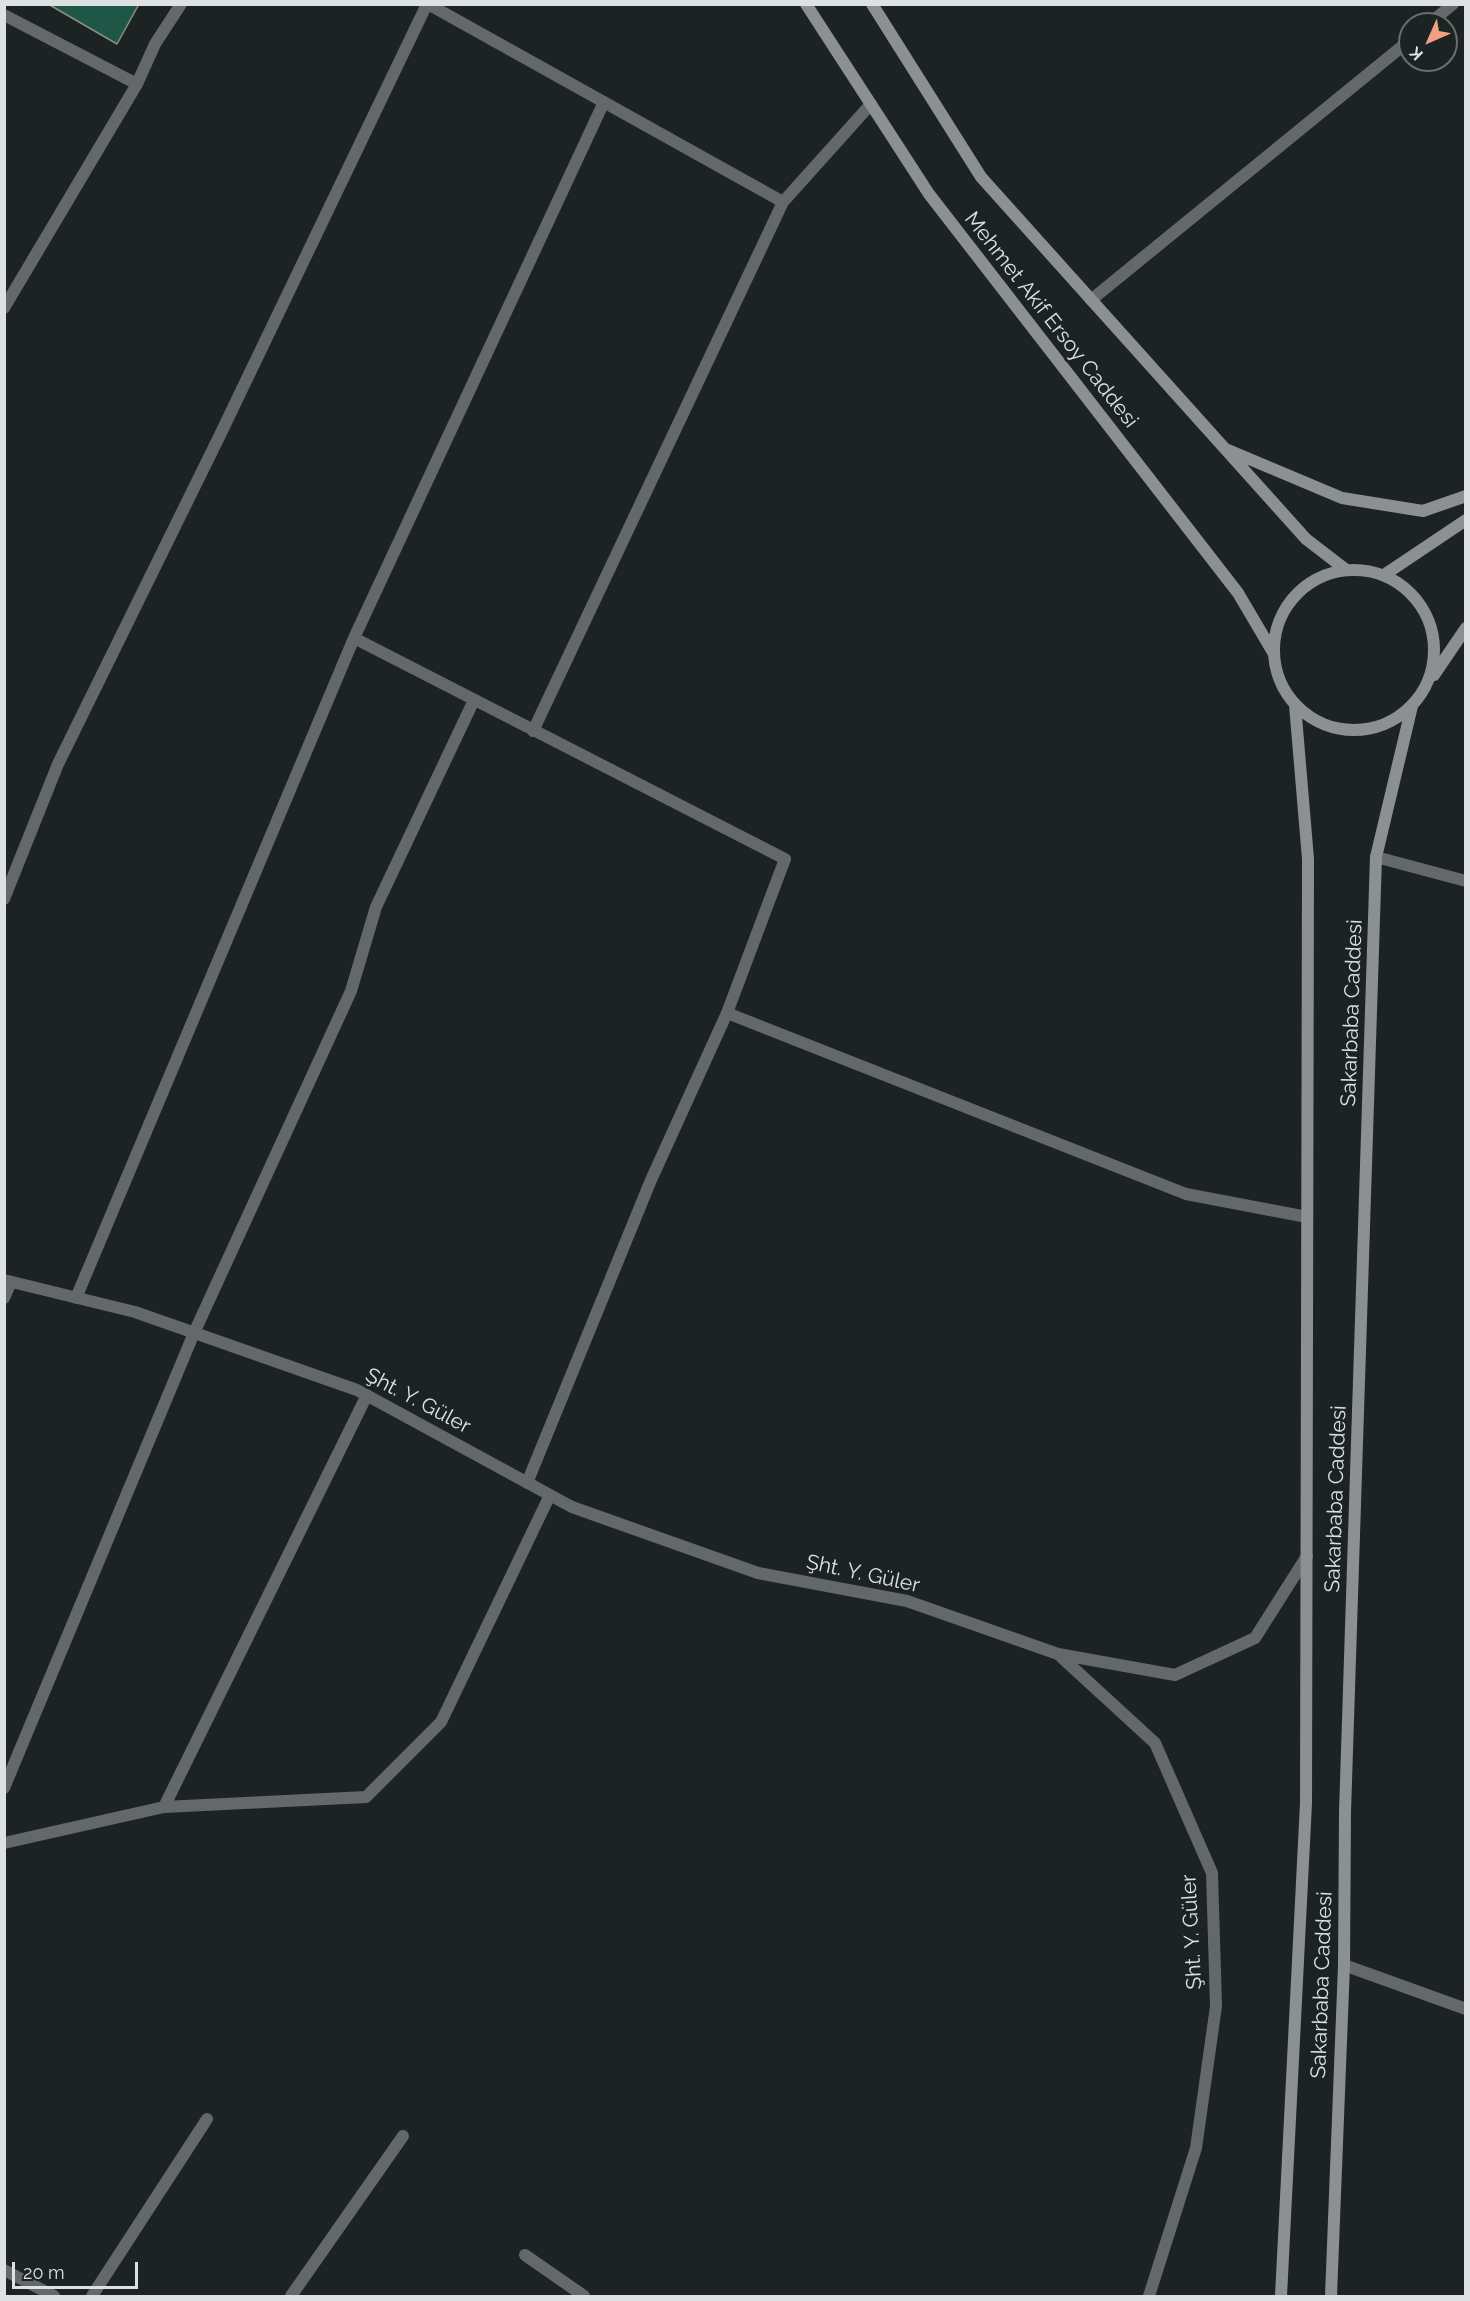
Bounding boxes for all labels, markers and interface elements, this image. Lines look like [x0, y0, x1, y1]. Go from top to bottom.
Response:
north arrow [1398, 12, 1458, 72]
text: K [1406, 43, 1427, 64]
street label: Mehmet Akif Ersoy Caddesi [959, 207, 1143, 433]
street label: Sakarbaba Caddesi [1336, 919, 1368, 1107]
street label: Şht. Y. Güler [361, 1363, 475, 1439]
street label: Sakarbaba Caddesi [1320, 1405, 1352, 1593]
street label: Şht. Y. Güler [804, 1550, 922, 1598]
street label: Şht. Y. Güler [1176, 1874, 1208, 1990]
street label: Sakarbaba Caddesi [1306, 1891, 1338, 2079]
scale bar [15, 2250, 141, 2288]
text: 20 m [23, 2262, 65, 2283]

